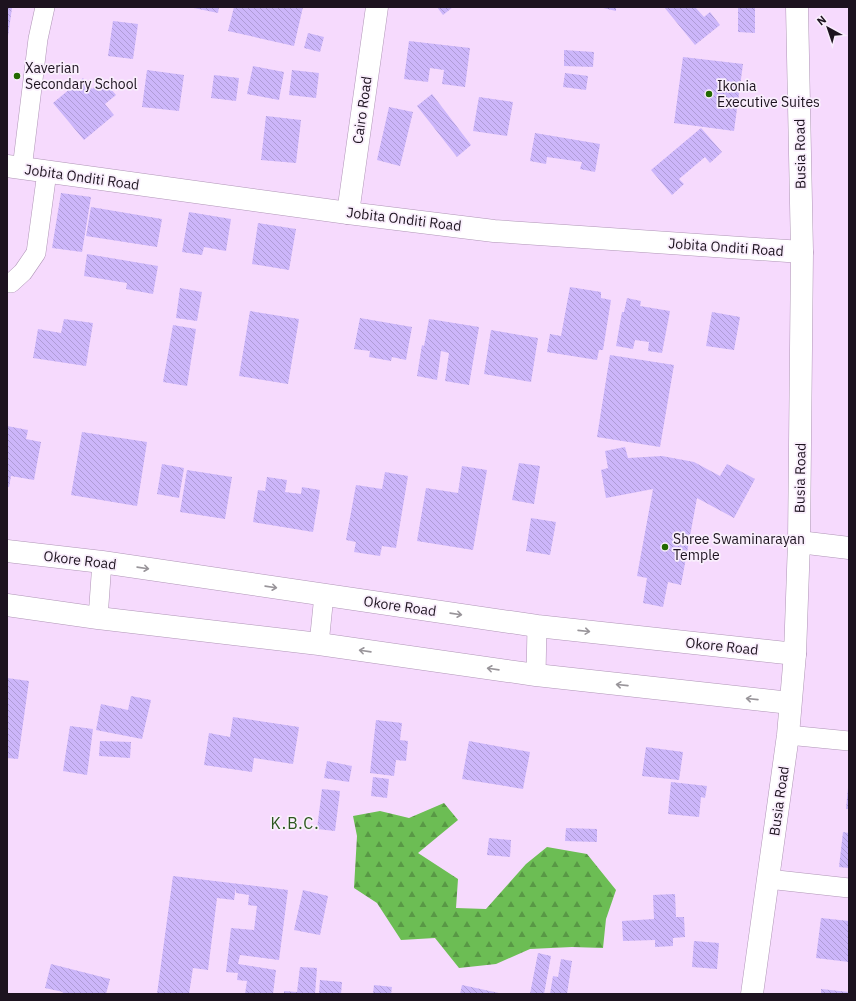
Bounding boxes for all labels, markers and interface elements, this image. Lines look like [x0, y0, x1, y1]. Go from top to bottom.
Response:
north arrow [808, 8, 848, 48]
text: N [814, 12, 829, 28]
place label: Xaverian Secondary School [25, 59, 138, 93]
marker: Xaverian Secondary School [12, 71, 22, 81]
street label: Cairo Road [348, 75, 376, 145]
place label: Ikonia Executive Suites [717, 77, 820, 111]
marker: Ikonia Executive Suites [704, 89, 714, 99]
street label: Busia Road [790, 119, 810, 189]
street label: Jobita Onditi Road [23, 160, 141, 194]
street label: Jobita Onditi Road [345, 203, 463, 235]
street label: Jobita Onditi Road [668, 234, 784, 260]
street label: Busia Road [790, 443, 810, 513]
place label: Shree Swaminarayan Temple [673, 530, 805, 564]
marker: Shree Swaminarayan Temple [660, 542, 670, 552]
street label: Okore Road [43, 547, 117, 573]
one-way arrow [136, 564, 149, 572]
one-way arrow [265, 583, 278, 591]
street label: Okore Road [363, 592, 437, 620]
one-way arrow [449, 610, 462, 618]
one-way arrow [577, 627, 590, 635]
street label: Okore Road [685, 633, 759, 659]
one-way arrow [359, 647, 372, 655]
one-way arrow [487, 665, 500, 673]
one-way arrow [616, 681, 629, 688]
one-way arrow [746, 695, 759, 702]
street label: Busia Road [765, 765, 793, 837]
district label: K.B.C. [270, 813, 320, 833]

